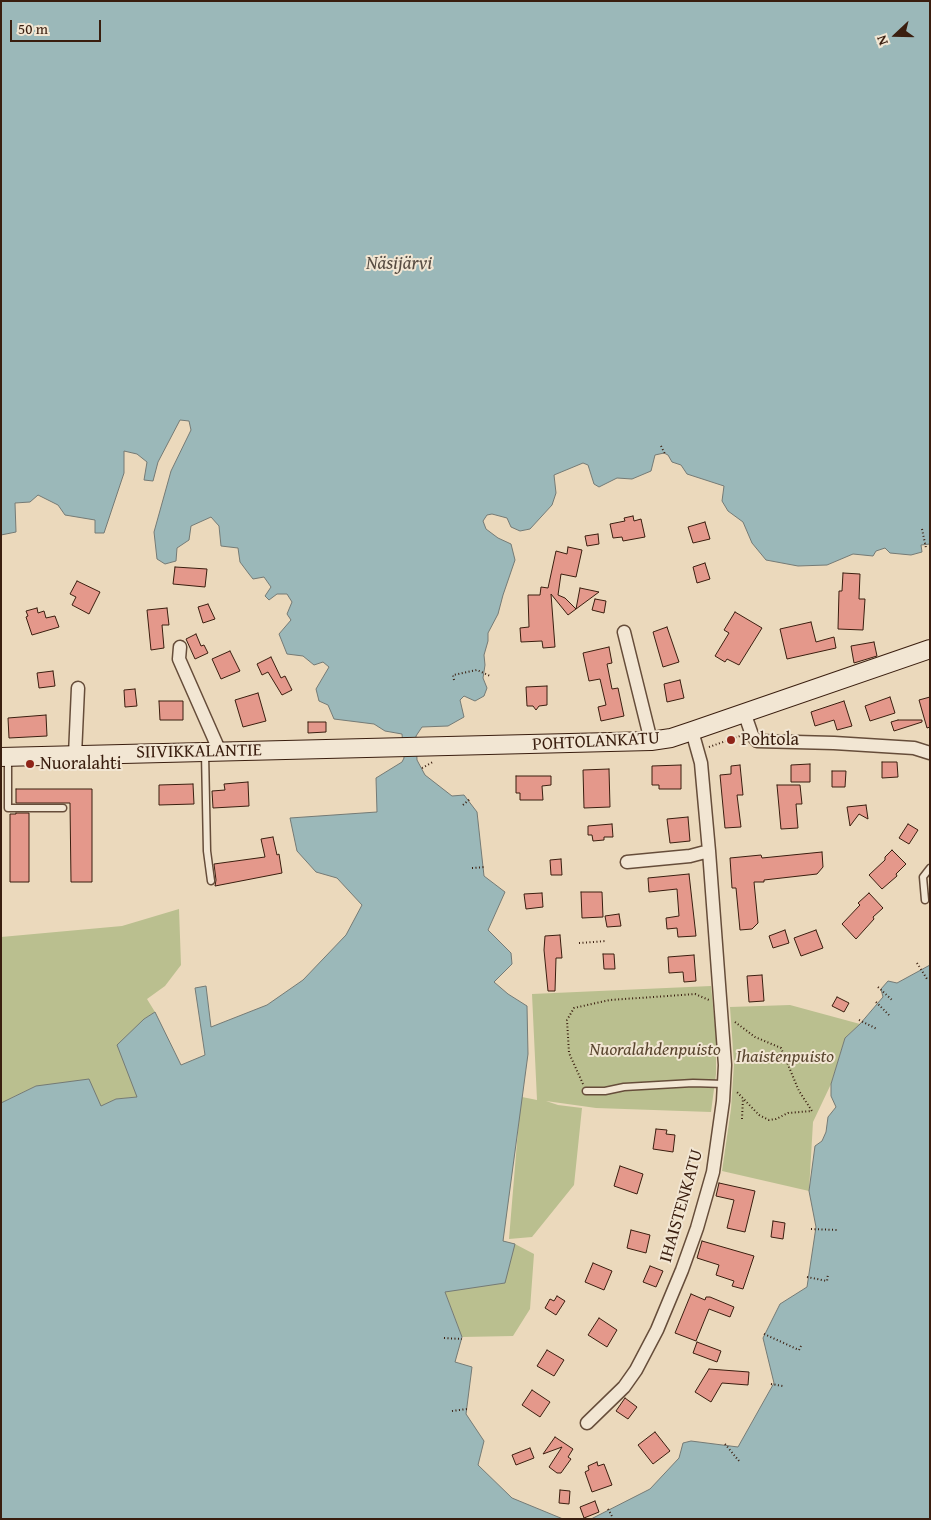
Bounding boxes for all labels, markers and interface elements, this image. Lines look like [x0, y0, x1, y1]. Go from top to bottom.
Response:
scale bar [12, 10, 104, 42]
north arrow [871, 10, 921, 60]
text: 50 m [18, 18, 48, 39]
text: N [871, 32, 893, 48]
water label: Näsijärvi [366, 253, 432, 275]
street label: POHTOLANKATU [532, 728, 660, 756]
place label: Pohtola [741, 729, 799, 751]
marker: Pohtola [725, 734, 737, 746]
street label: SIIVIKKALANTIE [136, 740, 262, 764]
place label: Nuoralahti [40, 753, 122, 775]
marker: Nuoralahti [24, 758, 36, 770]
park label: Nuoralahdenpuisto [589, 1039, 721, 1061]
park label: Ihaistenpuisto [736, 1046, 834, 1068]
street label: IHAISTENKATU [656, 1147, 708, 1265]

